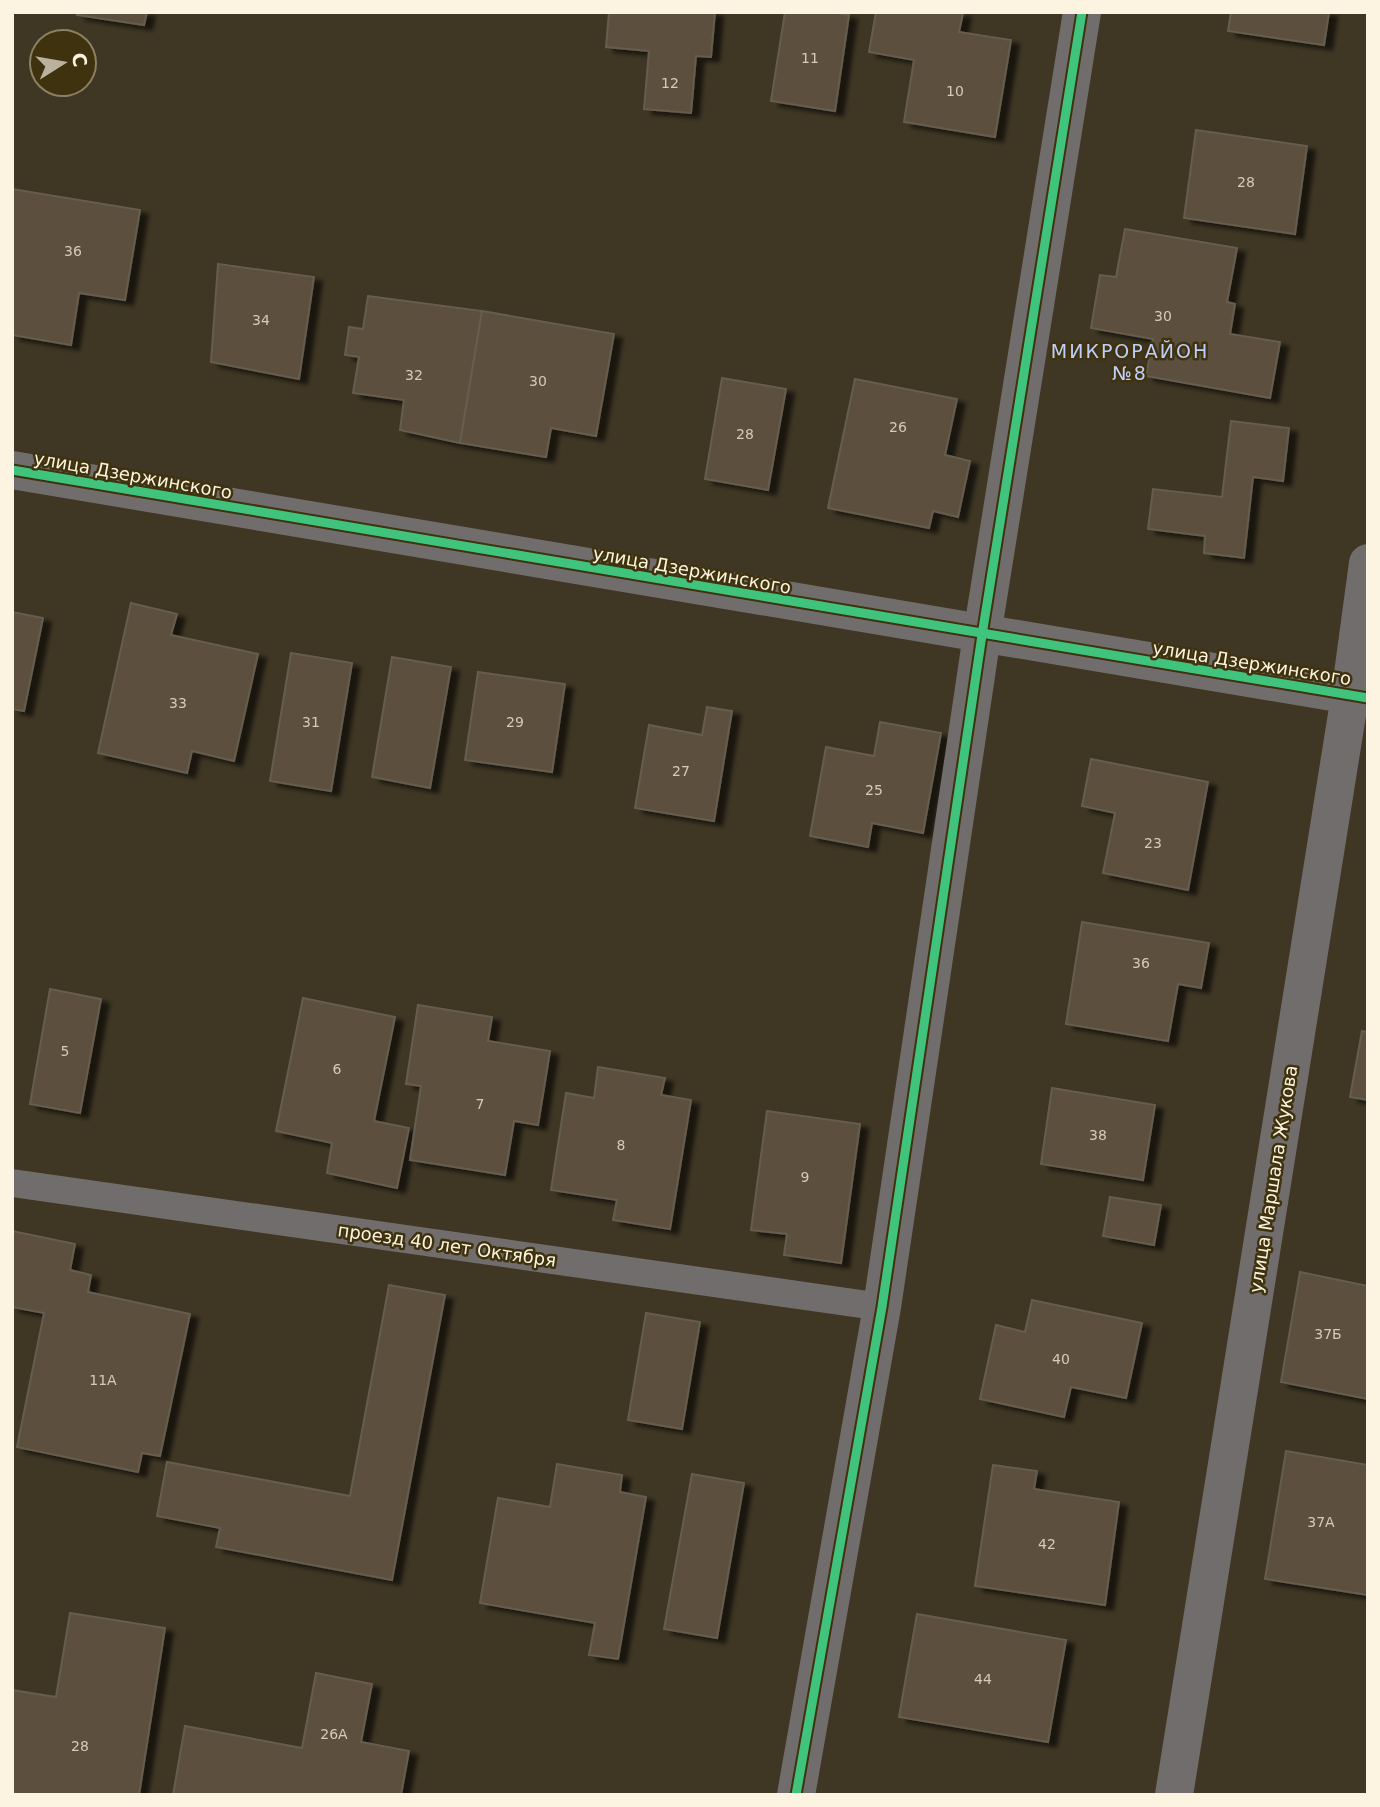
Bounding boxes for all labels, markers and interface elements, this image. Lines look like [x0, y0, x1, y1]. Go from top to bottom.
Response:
north arrow [28, 28, 98, 98]
house number: 11 [801, 50, 819, 66]
text: С [68, 51, 92, 69]
house number: 12 [661, 75, 679, 91]
house number: 10 [946, 83, 964, 99]
house number: 28 [1237, 174, 1255, 190]
house number: 36 [64, 243, 82, 259]
house number: 30 [1154, 308, 1172, 324]
house number: 34 [252, 312, 270, 328]
district label: МИКРОРАЙОН №8 [1051, 340, 1209, 384]
house number: 32 [405, 367, 423, 383]
house number: 30 [529, 373, 547, 389]
house number: 26 [889, 419, 907, 435]
house number: 28 [736, 426, 754, 442]
street label: улица Дзержинского [32, 447, 234, 503]
street label: улица Дзержинского [591, 542, 793, 598]
street label: улица Дзержинского [1151, 637, 1353, 689]
house number: 33 [169, 695, 187, 711]
house number: 31 [302, 714, 320, 730]
house number: 29 [506, 714, 524, 730]
house number: 27 [672, 763, 690, 779]
house number: 25 [865, 782, 883, 798]
house number: 23 [1144, 835, 1162, 851]
house number: 36 [1132, 955, 1150, 971]
house number: 5 [61, 1043, 69, 1059]
house number: 6 [333, 1061, 342, 1077]
street label: улица Маршала Жукова [1245, 1064, 1301, 1294]
house number: 7 [476, 1096, 484, 1112]
house number: 38 [1089, 1127, 1107, 1143]
house number: 8 [617, 1137, 625, 1153]
house number: 9 [801, 1169, 809, 1185]
street label: проезд 40 лет Октября [337, 1219, 557, 1271]
house number: 37Б [1314, 1326, 1342, 1342]
house number: 40 [1052, 1351, 1070, 1367]
house number: 11А [89, 1372, 117, 1388]
house number: 37А [1307, 1514, 1335, 1530]
house number: 42 [1038, 1536, 1056, 1552]
house number: 44 [974, 1671, 992, 1687]
house number: 26А [320, 1726, 348, 1742]
house number: 28 [71, 1738, 89, 1754]

